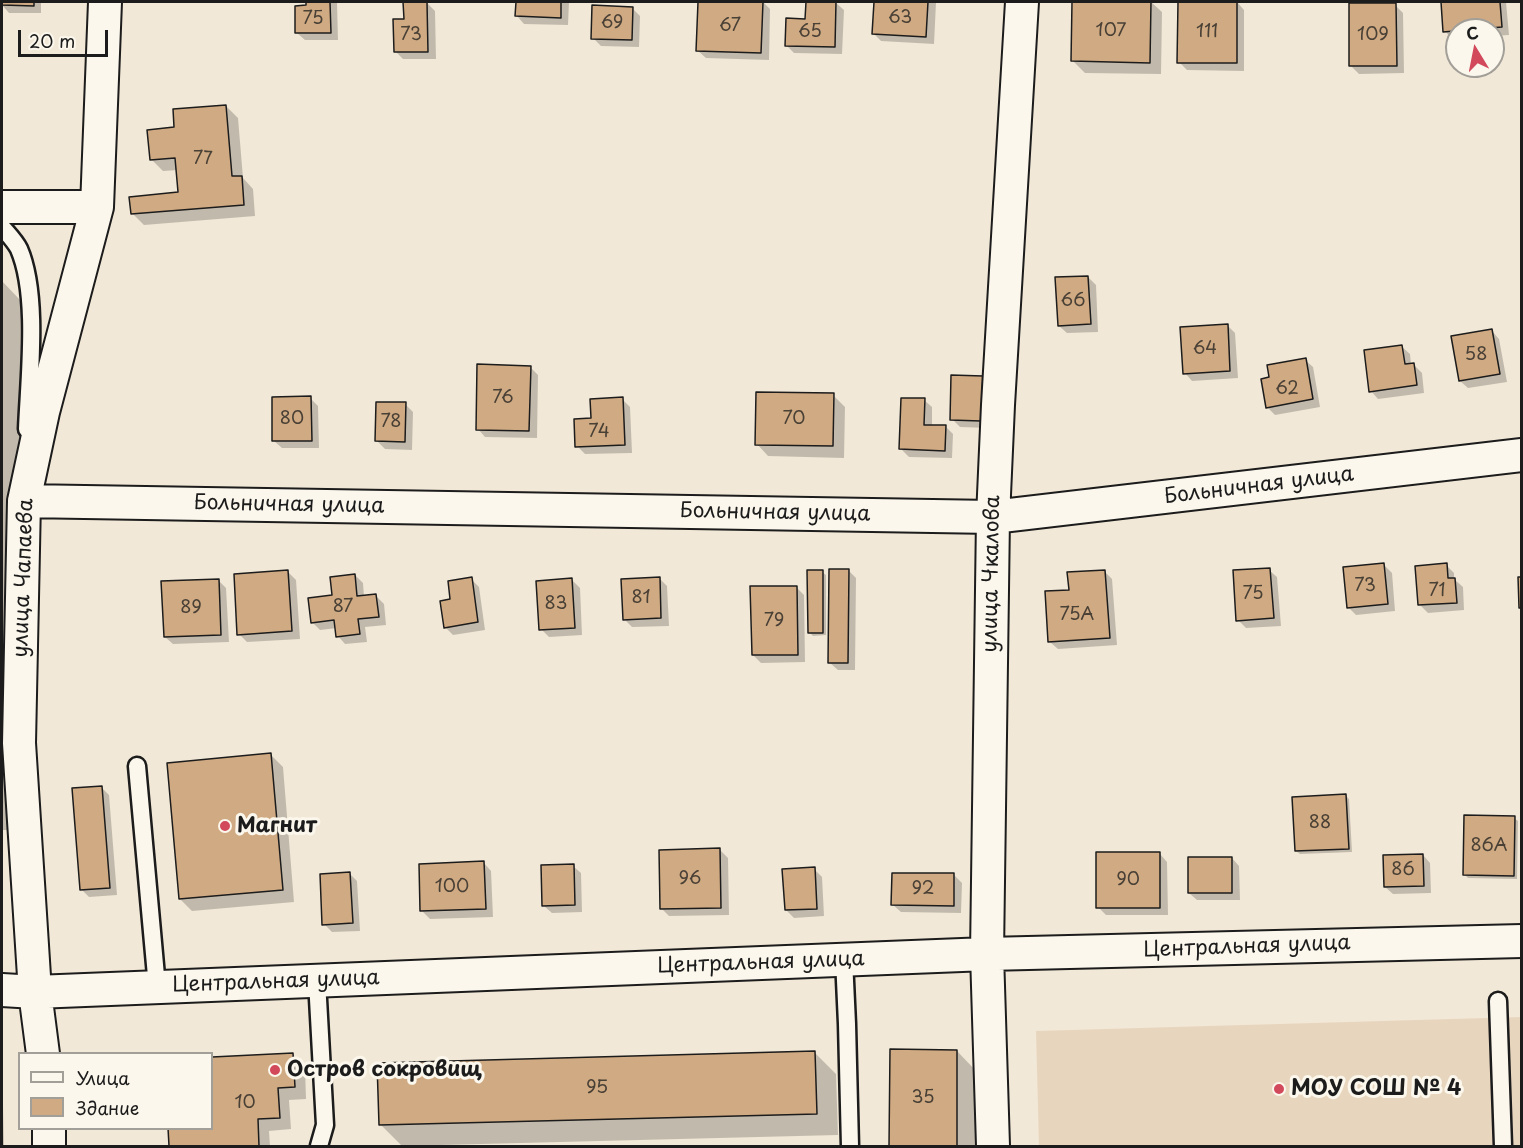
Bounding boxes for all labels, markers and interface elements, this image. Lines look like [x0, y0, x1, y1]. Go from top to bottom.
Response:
house number: 63 [888, 7, 912, 29]
house number: 75 [303, 8, 323, 30]
house number: 69 [601, 12, 623, 34]
house number: 67 [719, 15, 741, 37]
scale bar [21, 18, 111, 56]
north arrow [1445, 18, 1505, 78]
text: С [1464, 19, 1480, 45]
house number: 107 [1096, 20, 1126, 42]
house number: 65 [798, 21, 822, 43]
house number: 111 [1196, 21, 1218, 43]
house number: 73 [400, 24, 422, 46]
house number: 109 [1357, 24, 1389, 46]
text: 20 m [29, 27, 75, 54]
house number: 77 [193, 148, 213, 170]
house number: 66 [1061, 290, 1085, 312]
house number: 64 [1193, 338, 1217, 360]
house number: 58 [1465, 344, 1487, 366]
house number: 62 [1275, 378, 1299, 400]
house number: 76 [492, 387, 514, 409]
house number: 80 [280, 408, 304, 430]
house number: 70 [783, 408, 805, 430]
house number: 78 [381, 411, 401, 433]
house number: 74 [588, 421, 610, 443]
street label: Больничная улица [1163, 462, 1355, 510]
street label: Больничная улица [193, 491, 385, 519]
street label: улица Чкалова [978, 495, 1006, 653]
street label: улица Чапаева [9, 498, 39, 658]
street label: Больничная улица [679, 499, 871, 527]
house number: 73 [1354, 575, 1376, 597]
house number: 71 [1429, 580, 1445, 602]
house number: 75 [1243, 583, 1263, 605]
house number: 81 [631, 587, 651, 609]
house number: 83 [545, 593, 567, 615]
house number: 87 [333, 596, 353, 618]
house number: 89 [180, 597, 202, 619]
house number: 75А [1060, 604, 1094, 626]
house number: 79 [764, 610, 784, 632]
house number: 88 [1309, 812, 1331, 834]
place label: Магнит [237, 813, 317, 839]
marker: Магнит [218, 819, 232, 833]
house number: 86А [1470, 835, 1508, 857]
house number: 86 [1391, 859, 1415, 881]
house number: 96 [679, 868, 701, 890]
house number: 90 [1116, 869, 1140, 891]
house number: 100 [435, 876, 469, 898]
house number: 92 [912, 878, 934, 900]
street label: Центральная улица [1143, 931, 1351, 963]
street label: Центральная улица [657, 947, 865, 979]
street label: Центральная улица [172, 966, 380, 998]
legend [18, 1052, 213, 1130]
place label: Остров сокровищ [287, 1057, 482, 1083]
marker: Остров сокровищ [268, 1063, 282, 1077]
text: Улица [76, 1064, 130, 1091]
place label: МОУ СОШ № 4 [1291, 1076, 1461, 1102]
house number: 95 [586, 1077, 608, 1099]
marker: МОУ СОШ № 4 [1272, 1082, 1286, 1096]
house number: 35 [911, 1087, 935, 1109]
house number: 10 [234, 1092, 256, 1114]
text: Здание [76, 1094, 139, 1121]

